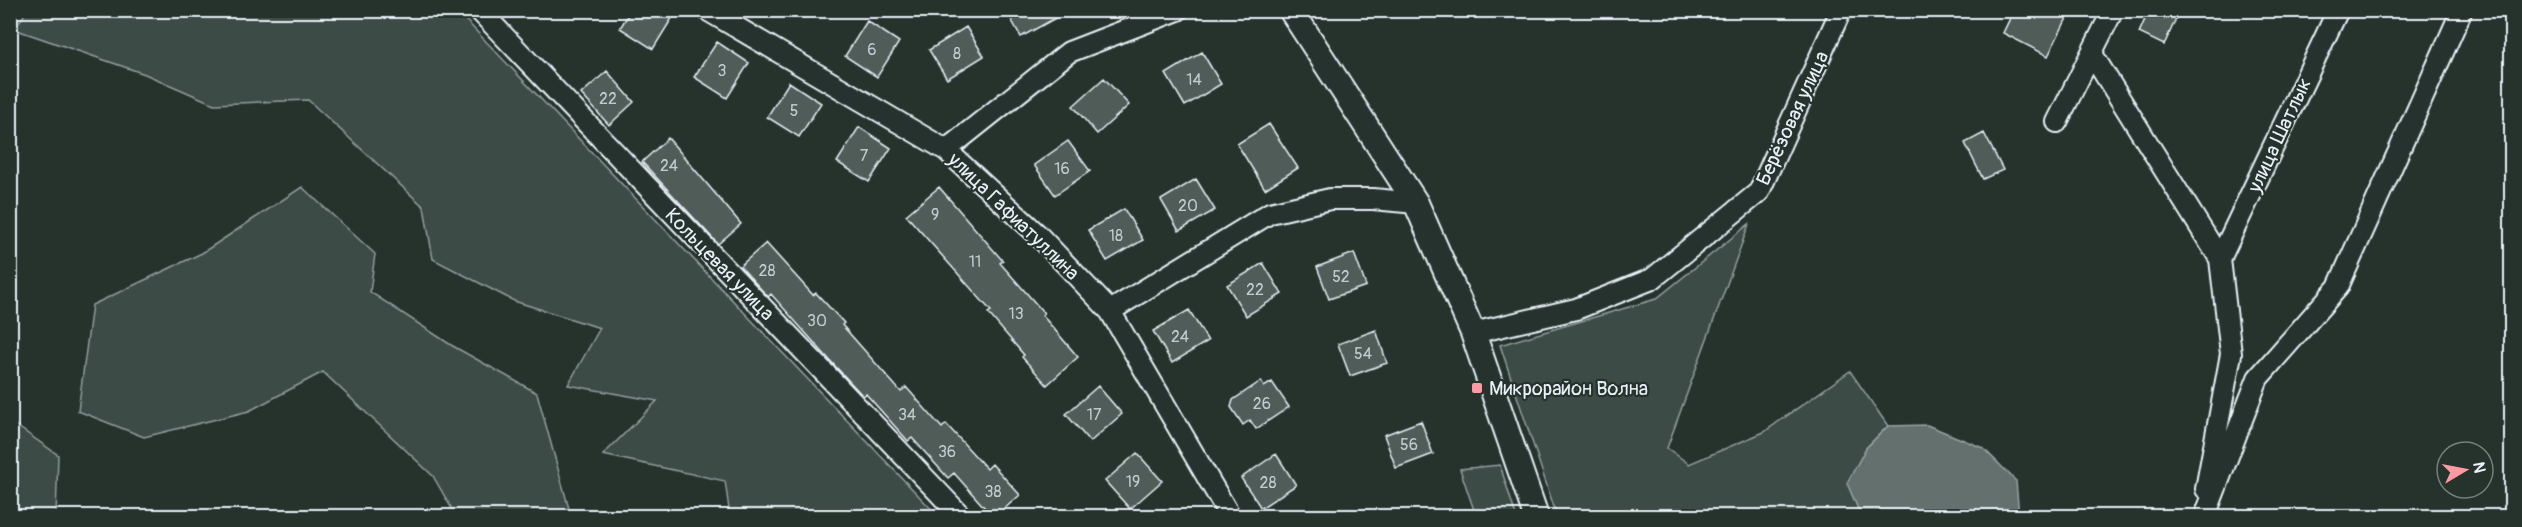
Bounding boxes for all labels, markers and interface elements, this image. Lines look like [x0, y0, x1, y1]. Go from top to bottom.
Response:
house number: 6 [867, 40, 877, 60]
house number: 8 [953, 44, 961, 64]
street label: Берёзовая улица [1750, 47, 1834, 189]
house number: 3 [718, 61, 727, 81]
house number: 14 [1186, 70, 1202, 90]
street label: улица Шатлык [2242, 74, 2317, 197]
house number: 22 [599, 89, 617, 109]
house number: 5 [790, 101, 798, 121]
house number: 7 [860, 146, 869, 166]
street label: улица Гафиатуллина [942, 147, 1085, 285]
house number: 24 [660, 156, 678, 176]
house number: 16 [1054, 159, 1070, 179]
house number: 20 [1178, 196, 1198, 216]
street label: Кольцевая улица [660, 203, 780, 326]
house number: 9 [931, 205, 939, 225]
house number: 18 [1109, 226, 1123, 246]
house number: 11 [969, 252, 981, 272]
house number: 28 [758, 261, 776, 281]
house number: 52 [1332, 267, 1350, 287]
house number: 22 [1246, 280, 1264, 300]
house number: 13 [1008, 304, 1024, 324]
house number: 30 [807, 311, 827, 331]
house number: 24 [1171, 327, 1189, 347]
house number: 54 [1354, 344, 1372, 364]
place label: Микрорайон Волна [1489, 376, 1648, 401]
marker: Микрорайон Волна [1470, 381, 1484, 395]
house number: 26 [1253, 394, 1271, 414]
house number: 34 [898, 405, 916, 425]
house number: 17 [1087, 405, 1102, 425]
house number: 56 [1400, 435, 1418, 455]
north arrow [2435, 440, 2495, 500]
house number: 36 [938, 442, 956, 462]
text: N [2468, 461, 2490, 475]
house number: 19 [1126, 472, 1140, 492]
house number: 28 [1259, 473, 1277, 493]
house number: 38 [985, 482, 1002, 502]

